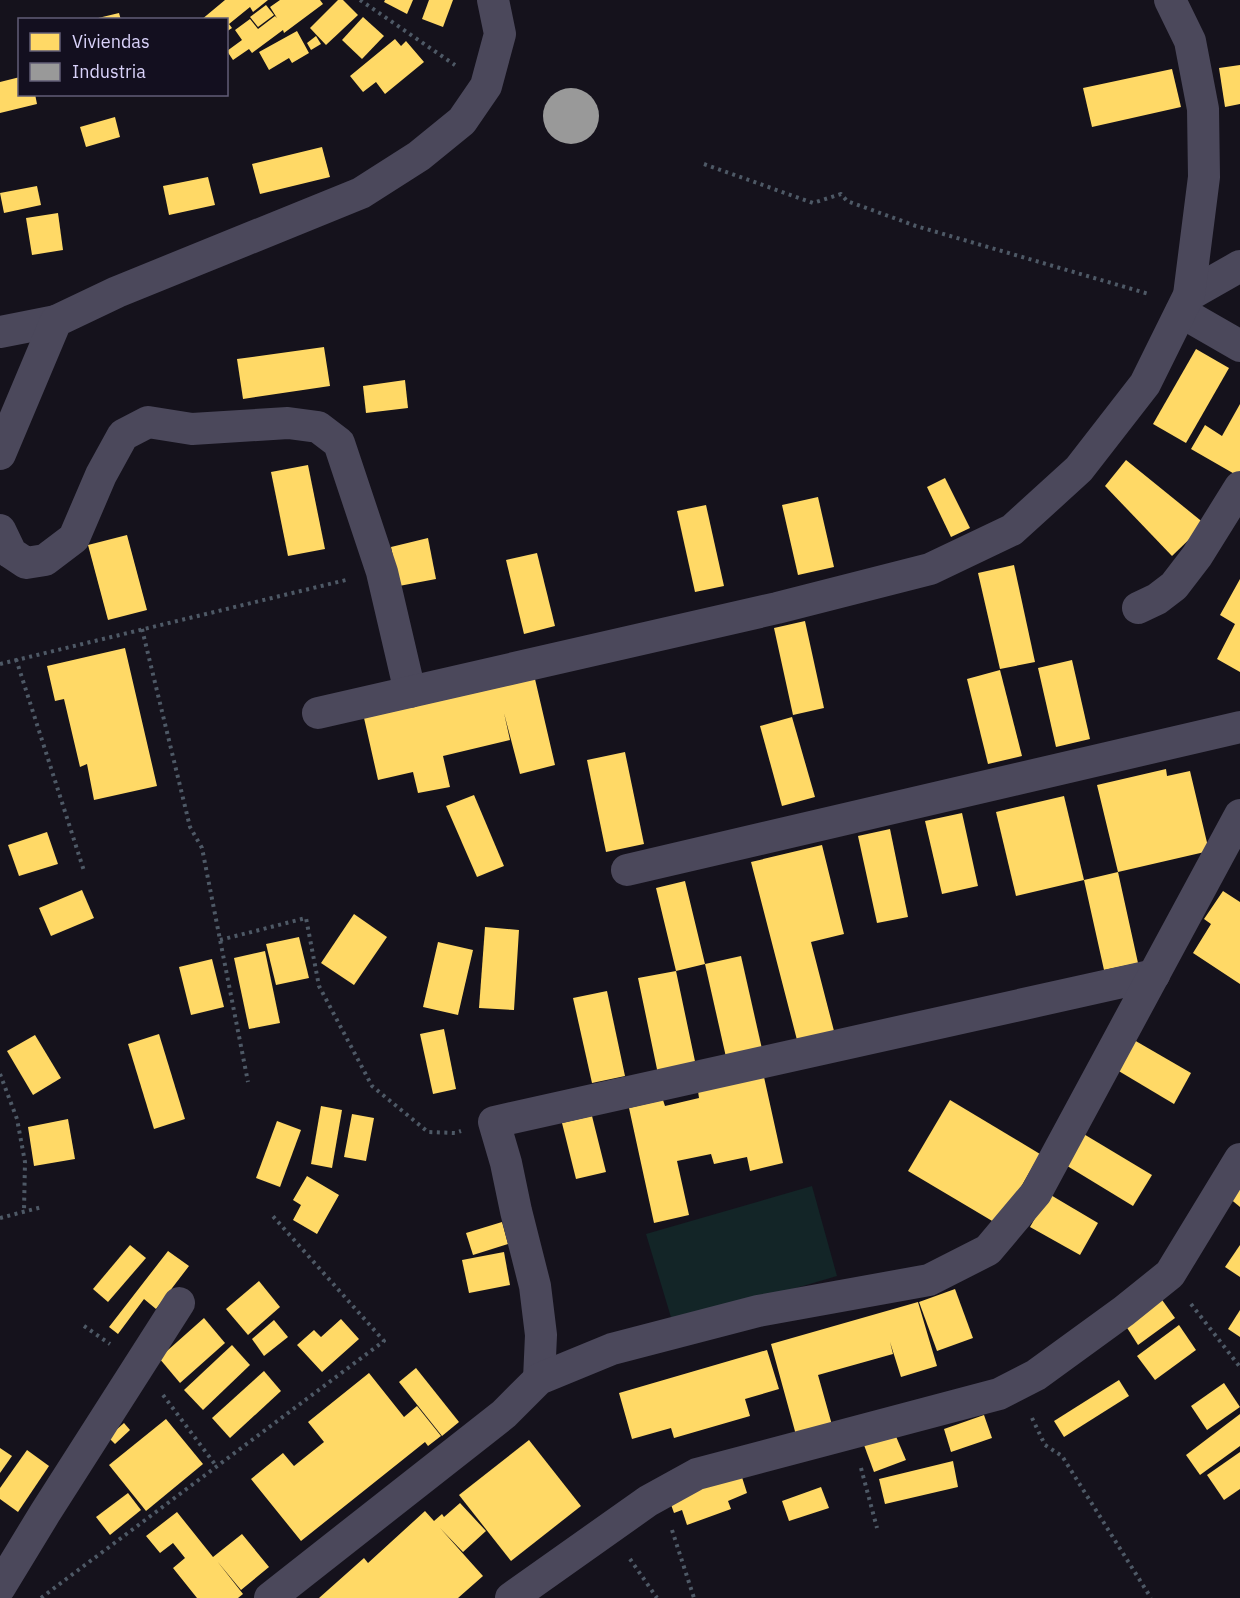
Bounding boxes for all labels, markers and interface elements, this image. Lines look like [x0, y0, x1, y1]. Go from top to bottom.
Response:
legend [18, 18, 228, 96]
text: Viviendas [72, 30, 150, 53]
text: Industria [72, 60, 146, 83]

